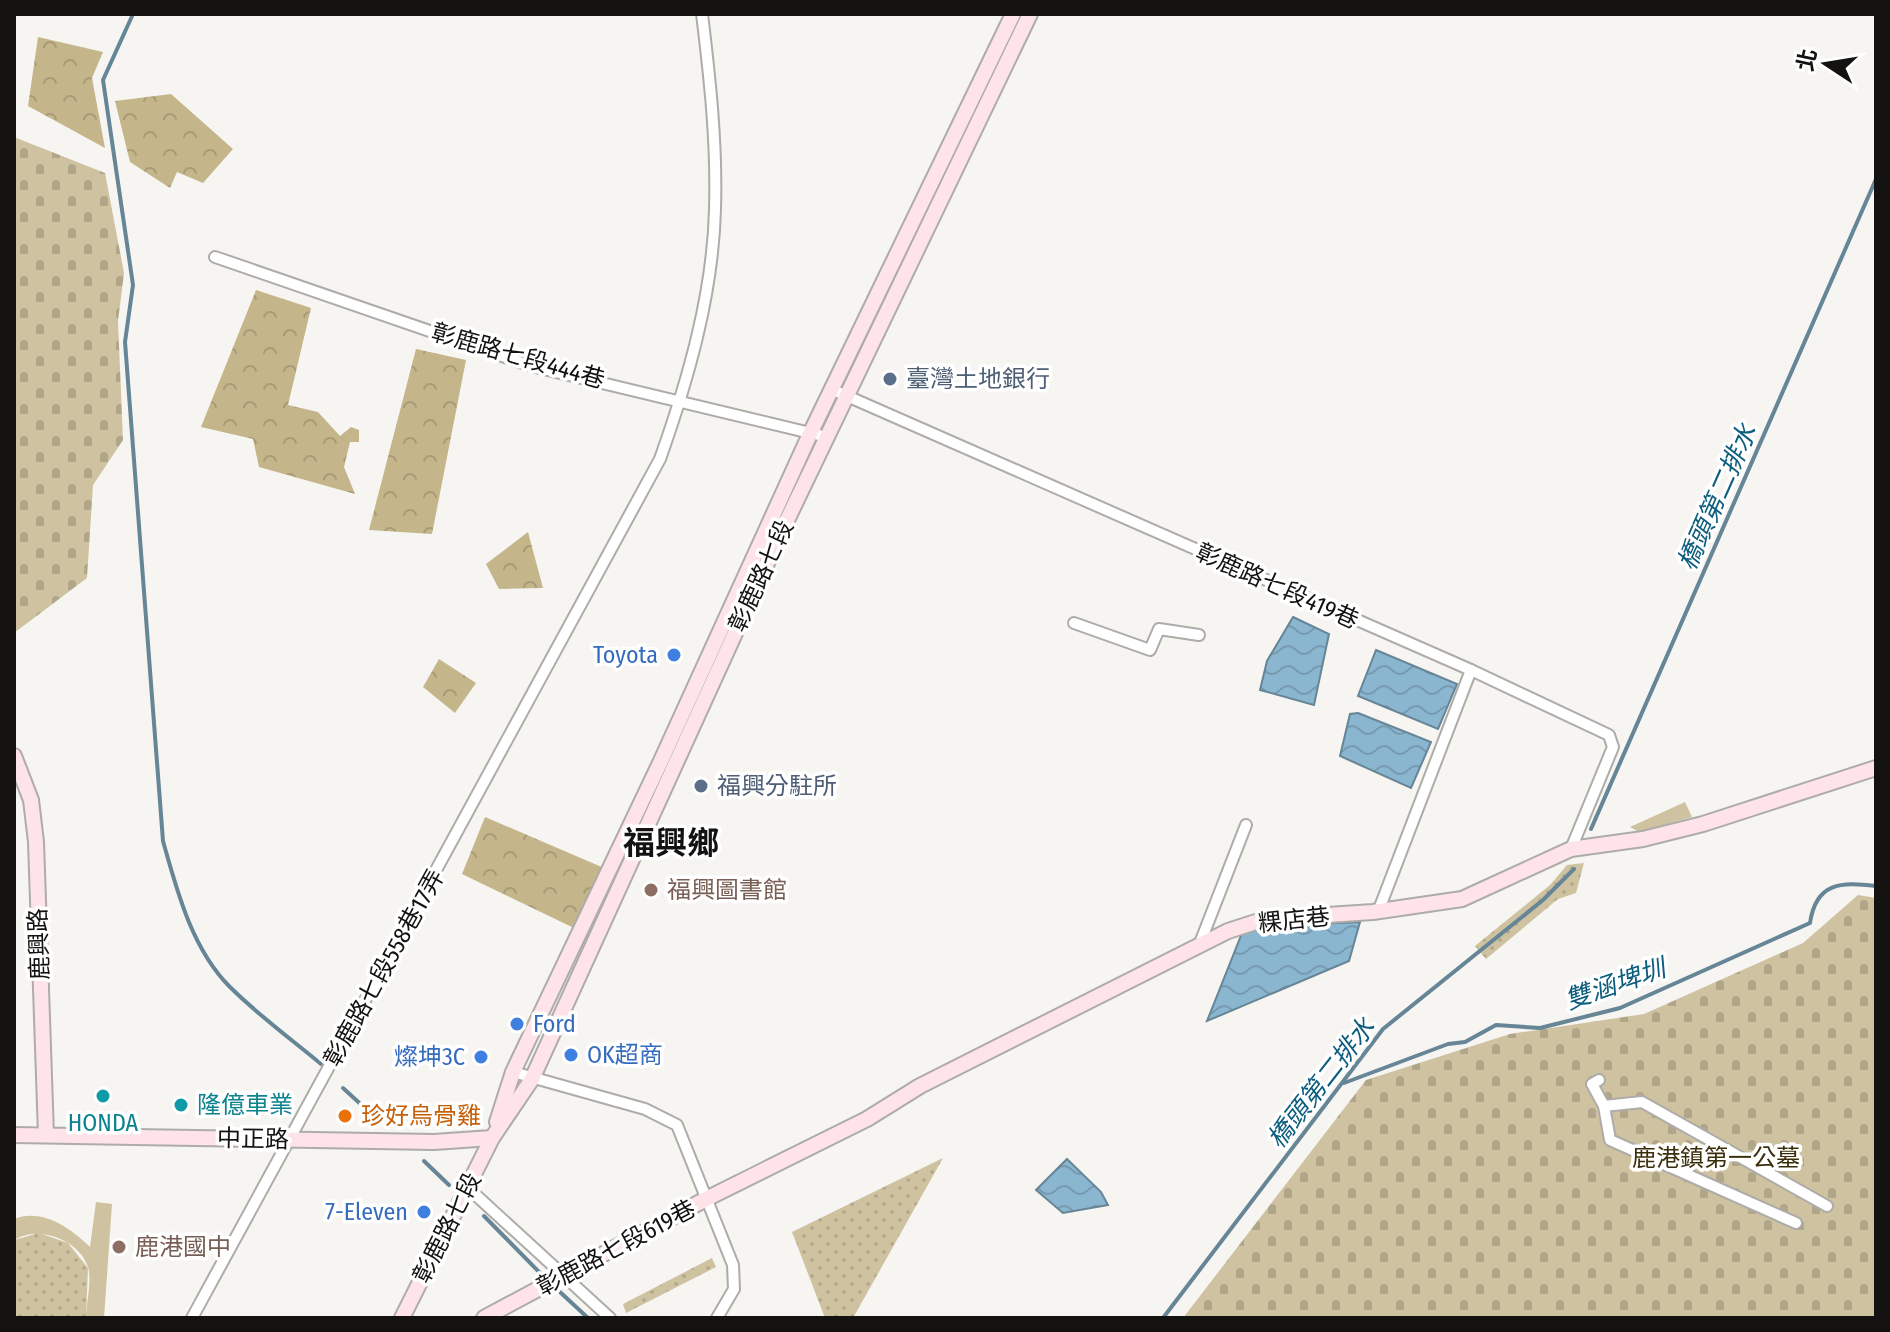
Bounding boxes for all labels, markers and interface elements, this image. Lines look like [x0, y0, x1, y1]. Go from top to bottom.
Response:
north arrow [1786, 24, 1866, 104]
text: 北 [1791, 46, 1822, 74]
street label: 彰鹿路七段444巷 [428, 318, 608, 394]
place label: 臺灣土地銀行 [906, 365, 1050, 393]
marker: 臺灣土地銀行 [881, 370, 899, 388]
water label: 橋頭第二排水 [1672, 419, 1764, 575]
street label: 彰鹿路七段 [723, 516, 799, 636]
street label: 彰鹿路七段419巷 [1191, 538, 1363, 634]
place label: Toyota [593, 641, 658, 669]
marker: Toyota [665, 646, 683, 664]
place label: 福興分駐所 [717, 772, 837, 800]
marker: 福興分駐所 [692, 777, 710, 795]
district label: 福興鄉 [623, 824, 719, 862]
street label: 彰鹿路七段558巷17弄 [318, 865, 450, 1071]
place label: 福興圖書館 [667, 876, 787, 904]
marker: 福興圖書館 [642, 881, 660, 899]
street label: 粿店巷 [1257, 902, 1331, 938]
street label: 鹿興路 [24, 908, 54, 980]
water label: 雙涵埤圳 [1561, 952, 1673, 1016]
place label: Ford [533, 1010, 576, 1038]
water label: 橋頭第二排水 [1261, 1012, 1382, 1154]
marker: Ford [508, 1015, 526, 1033]
place label: OK超商 [587, 1041, 663, 1069]
place label: 燦坤3C [394, 1043, 465, 1071]
marker: OK超商 [562, 1046, 580, 1064]
marker: 燦坤3C [472, 1048, 490, 1066]
marker: HONDA [94, 1087, 112, 1105]
place label: 隆億車業 [197, 1091, 293, 1119]
marker: 隆億車業 [172, 1096, 190, 1114]
place label: 珍好烏骨雞 [361, 1102, 481, 1130]
marker: 珍好烏骨雞 [336, 1107, 354, 1125]
place label: HONDA [68, 1109, 139, 1137]
street label: 中正路 [217, 1124, 289, 1154]
park label: 鹿港鎮第一公墓 [1632, 1144, 1800, 1172]
street label: 彰鹿路七段 [407, 1168, 487, 1288]
street label: 彰鹿路七段619巷 [532, 1194, 700, 1302]
place label: 7-Eleven [325, 1198, 408, 1226]
marker: 7-Eleven [415, 1203, 433, 1221]
place label: 鹿港國中 [135, 1233, 231, 1261]
marker: 鹿港國中 [110, 1238, 128, 1256]

